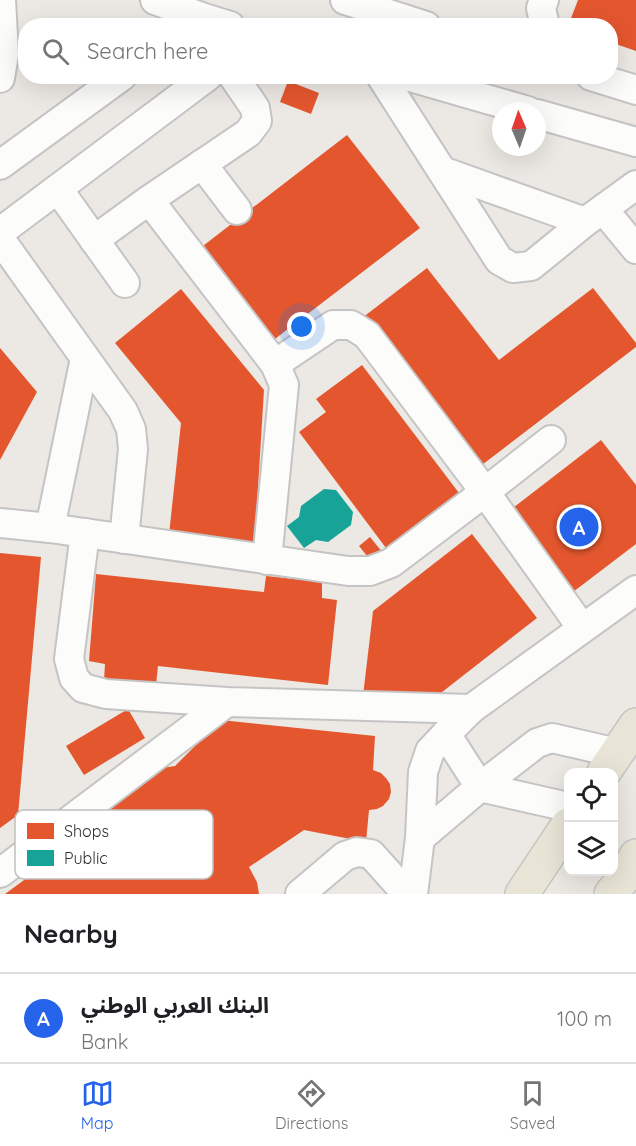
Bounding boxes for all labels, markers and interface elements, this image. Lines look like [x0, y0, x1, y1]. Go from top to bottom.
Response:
search box [18, 18, 618, 84]
icon: search [39, 35, 72, 68]
text: Search here [87, 37, 208, 65]
north arrow [492, 102, 546, 156]
your location [287, 312, 316, 341]
pin: A [560, 504, 598, 550]
map controls [564, 768, 618, 876]
button: locate [564, 768, 618, 822]
legend [15, 810, 213, 879]
text: Shops [64, 821, 109, 841]
button: layers [564, 822, 618, 876]
text: Public [64, 848, 108, 868]
text: Nearby [24, 917, 118, 950]
text: البنك العربي الوطني [81, 991, 269, 1019]
text: A [37, 1006, 50, 1031]
text: 100 m [557, 1006, 612, 1031]
text: Bank [81, 1029, 128, 1054]
tab: Map [81, 1077, 114, 1133]
tab: Directions [275, 1077, 348, 1133]
tab: Saved [510, 1077, 555, 1133]

